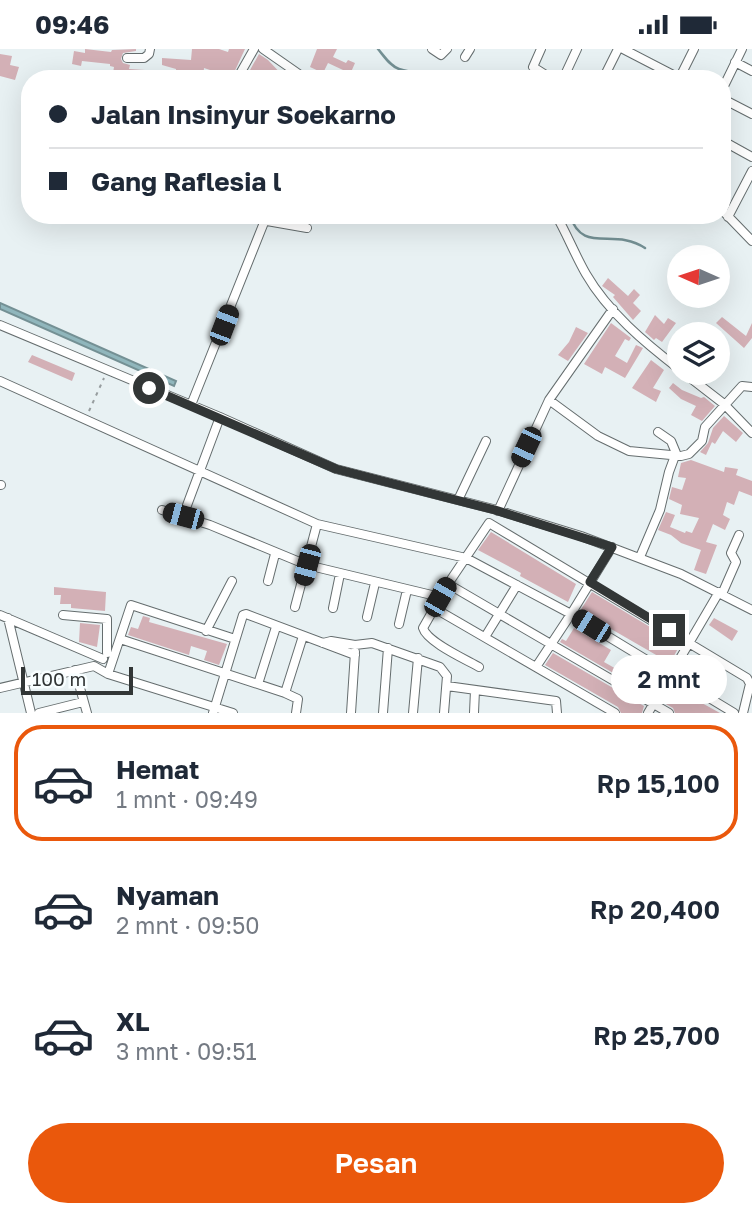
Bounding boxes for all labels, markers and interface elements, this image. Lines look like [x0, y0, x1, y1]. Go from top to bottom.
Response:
text: 09:46 [35, 9, 110, 40]
text: Jalan Insinyur Soekarno [91, 99, 396, 130]
text: Gang Raflesia l [91, 166, 282, 197]
north arrow [667, 245, 730, 308]
map controls [667, 245, 730, 385]
car [207, 302, 242, 348]
button: layers [667, 322, 730, 385]
route start [133, 372, 165, 404]
car [508, 424, 545, 470]
car [160, 500, 207, 532]
car [292, 542, 323, 588]
car [421, 574, 460, 620]
car [568, 606, 615, 646]
route end [653, 614, 685, 646]
callout: 2 mnt [611, 655, 727, 703]
scale bar [21, 664, 133, 696]
text: 2 mnt [638, 665, 700, 693]
text: 100 m [32, 667, 86, 690]
icon: car [32, 752, 95, 815]
text: Hemat [116, 754, 199, 785]
text: Rp 15,100 [596, 768, 720, 799]
text: 1 mnt · 09:49 [116, 785, 258, 813]
icon: car [32, 878, 95, 941]
text: Nyaman [116, 880, 219, 911]
text: Rp 20,400 [590, 894, 720, 925]
text: 2 mnt · 09:50 [116, 911, 260, 939]
icon: car [32, 1004, 95, 1067]
text: XL [116, 1006, 150, 1037]
text: Rp 25,700 [593, 1020, 720, 1051]
text: 3 mnt · 09:51 [116, 1037, 257, 1065]
button: Pesan [28, 1123, 724, 1203]

